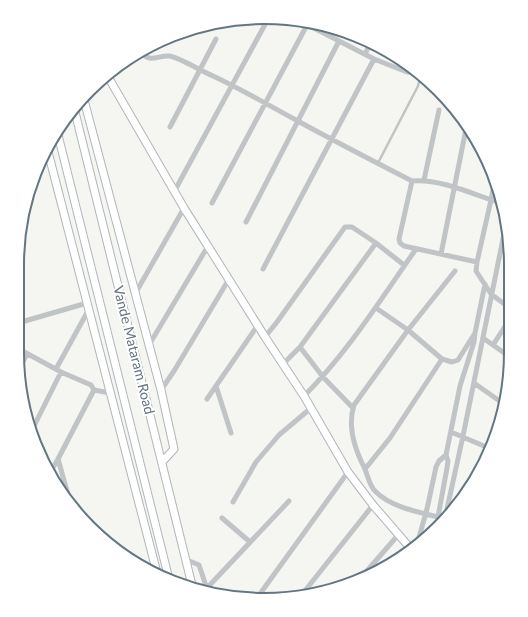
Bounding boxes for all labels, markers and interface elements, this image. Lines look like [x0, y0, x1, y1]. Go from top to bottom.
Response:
street label: Vande Mataram Road [110, 284, 159, 416]

